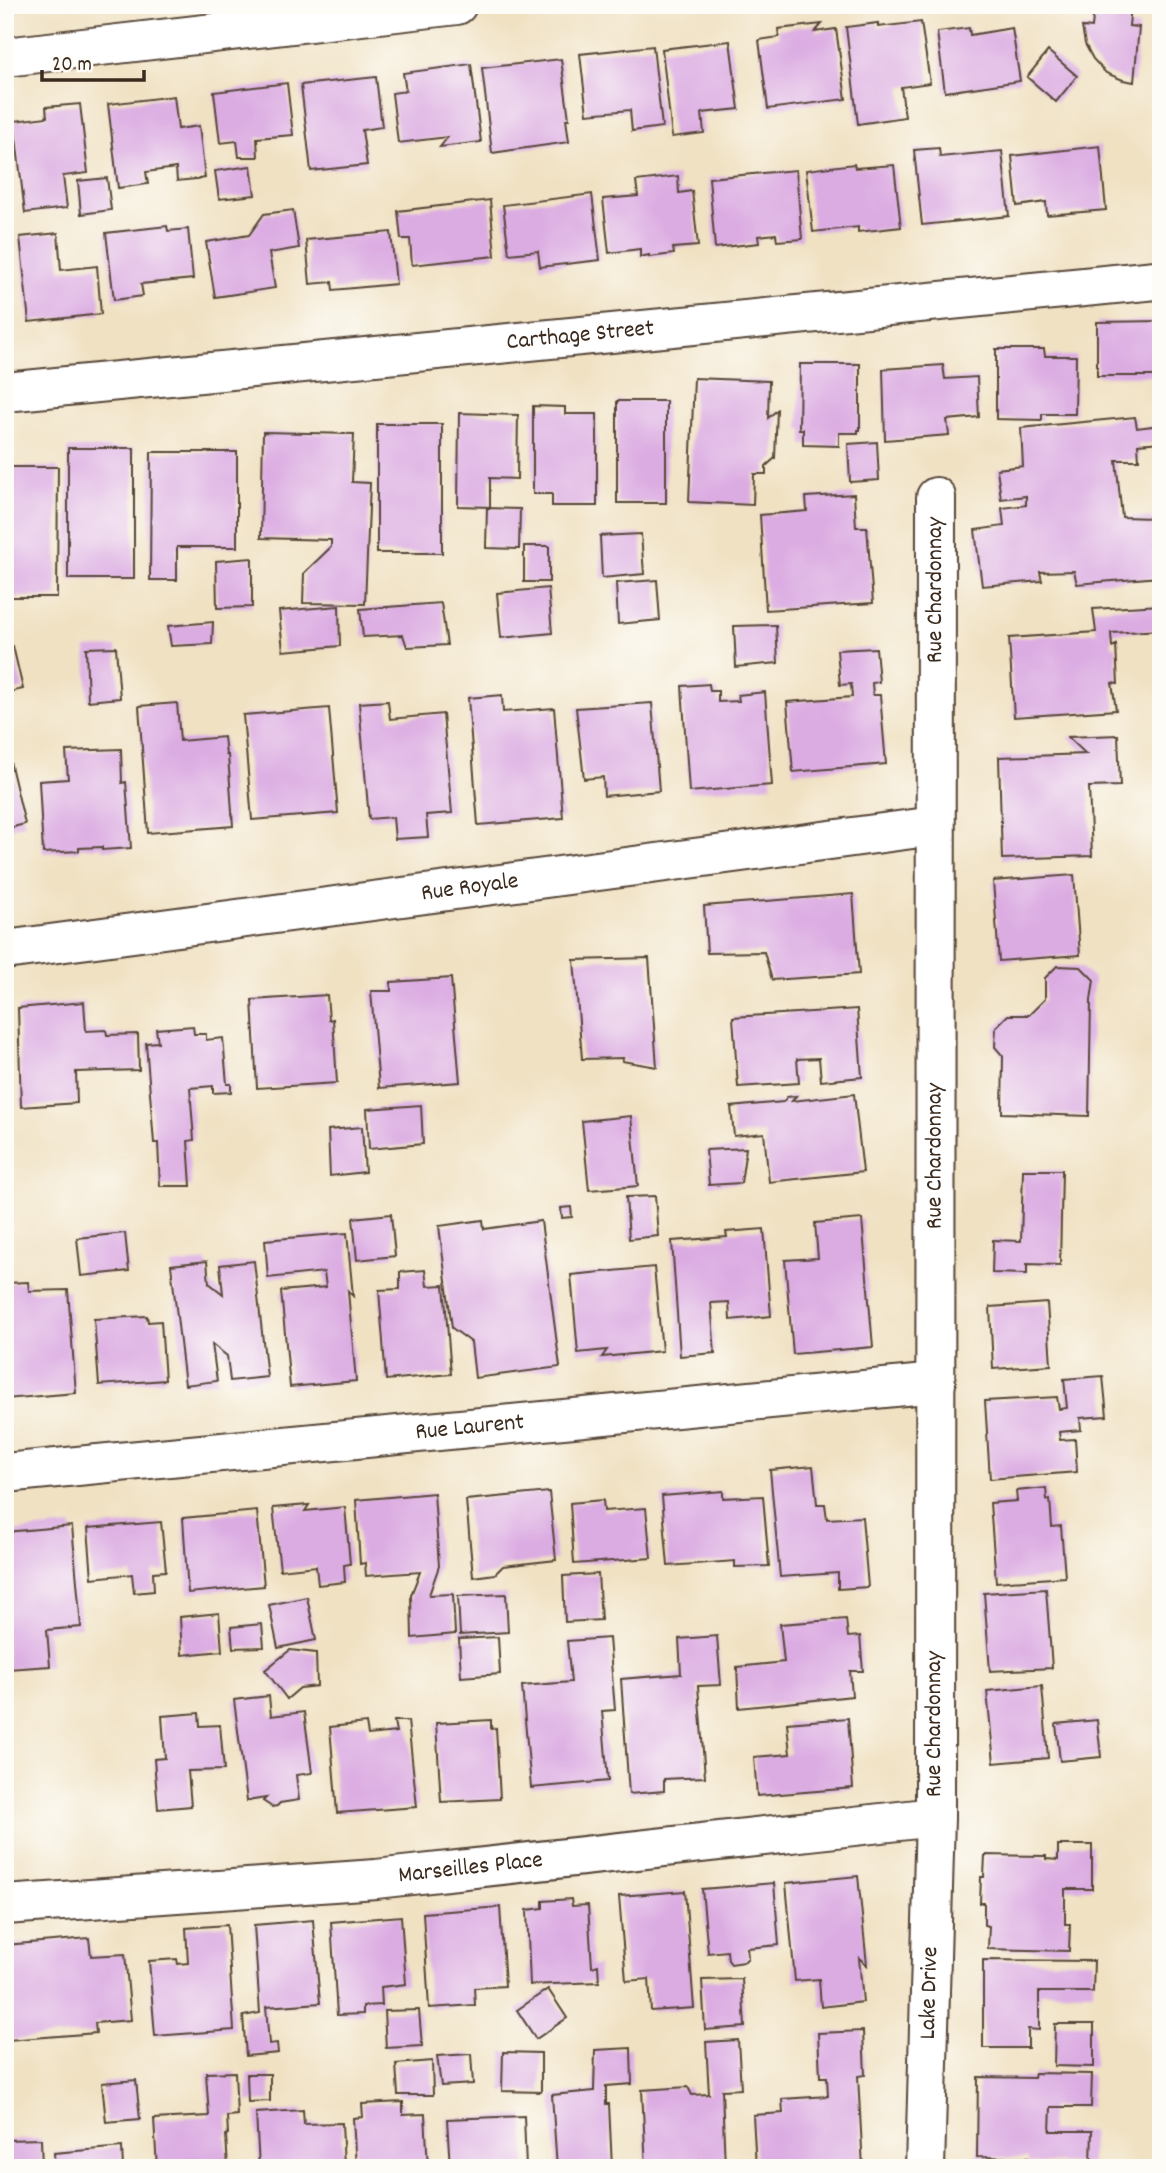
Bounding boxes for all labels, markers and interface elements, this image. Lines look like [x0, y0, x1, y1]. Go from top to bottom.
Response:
scale bar [42, 38, 144, 82]
text: 20 m [52, 51, 92, 81]
street label: Carthage Street [505, 312, 656, 360]
street label: Rue Chardonnay [919, 516, 953, 663]
street label: Rue Royale [419, 865, 521, 911]
street label: Rue Chardonnay [918, 1082, 953, 1229]
street label: Rue Laurent [414, 1406, 526, 1450]
street label: Rue Chardonnay [918, 1650, 952, 1797]
street label: Marseilles Place [397, 1844, 544, 1893]
street label: Lake Drive [912, 1946, 948, 2040]

